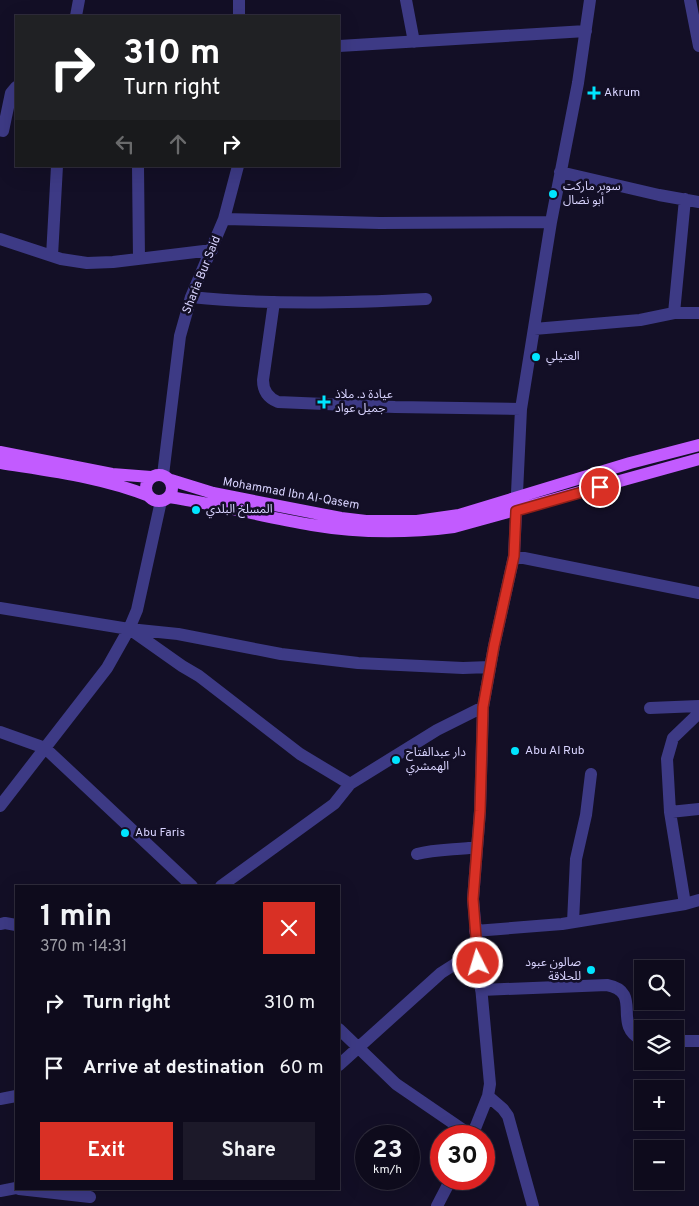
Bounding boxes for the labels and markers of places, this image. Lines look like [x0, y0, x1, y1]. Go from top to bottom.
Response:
place label: Akrum [604, 85, 640, 101]
marker: Akrum [588, 87, 600, 99]
place label: سوبر ماركت أبو نضال [563, 179, 621, 209]
marker: سوبر ماركت أبو نضال [547, 188, 559, 200]
place label: العتيلي [546, 349, 580, 366]
marker: العتيلي [530, 351, 542, 363]
place label: عيادة د. ملاذ جميل عواد [335, 387, 393, 417]
marker: عيادة د. ملاذ جميل عواد [317, 395, 331, 409]
pin [579, 466, 621, 508]
place label: المسلخ البلدي [206, 502, 273, 519]
marker: المسلخ البلدي [190, 504, 202, 516]
place label: Abu Al Rub [525, 743, 585, 759]
place label: دار عبدالفتاح الهمشري [406, 745, 466, 776]
marker: Abu Al Rub [509, 745, 521, 757]
marker: دار عبدالفتاح الهمشري [390, 754, 402, 766]
place label: Abu Faris [135, 825, 185, 841]
marker: Abu Faris [119, 827, 131, 839]
place label: صالون عبود للحلاقة [525, 955, 581, 985]
marker: صالون عبود للحلاقة [585, 964, 597, 976]

